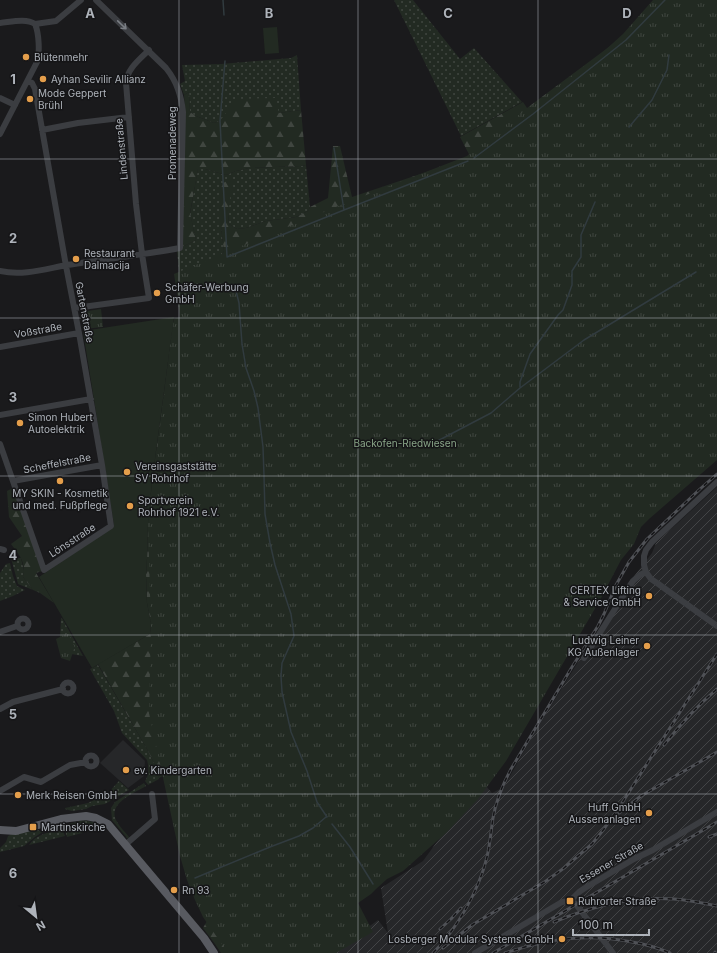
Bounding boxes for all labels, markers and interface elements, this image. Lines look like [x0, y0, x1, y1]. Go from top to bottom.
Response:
text: A [85, 5, 95, 21]
text: B [265, 5, 274, 21]
text: C [443, 5, 453, 21]
text: D [622, 5, 632, 21]
one-way arrow [117, 20, 127, 30]
place label: Blütenmehr [34, 51, 88, 63]
marker: Blütenmehr [21, 52, 31, 62]
text: 1 [10, 71, 16, 87]
place label: Ayhan Sevilir Allianz [51, 73, 146, 85]
marker: Ayhan Sevilir Allianz [38, 74, 48, 84]
place label: Mode Geppert Brühl [38, 87, 107, 111]
marker: Mode Geppert Brühl [25, 94, 35, 104]
street label: Promenadeweg [166, 106, 178, 180]
street label: Lindenstraße [112, 118, 130, 180]
text: 2 [9, 230, 17, 246]
place label: Restaurant Dalmacija [84, 247, 136, 271]
marker: Restaurant Dalmacija [71, 254, 81, 264]
street label: Gartenstraße [73, 281, 97, 344]
place label: Schäfer-Werbung GmbH [165, 281, 249, 305]
marker: Schäfer-Werbung GmbH [152, 288, 162, 298]
street label: Voßstraße [13, 320, 63, 340]
text: 3 [9, 389, 17, 405]
place label: Simon Hubert Autoelektrik [28, 411, 94, 435]
marker: Simon Hubert Autoelektrik [15, 418, 25, 428]
park label: Backofen-Riedwiesen [353, 437, 457, 449]
street label: Scheffelstraße [22, 451, 92, 475]
place label: Vereinsgaststätte SV Rohrhof [135, 460, 217, 484]
marker: Vereinsgaststätte SV Rohrhof [122, 467, 132, 477]
marker: MY SKIN - Kosmetik und med. Fußpflege [55, 476, 65, 486]
place label: MY SKIN - Kosmetik und med. Fußpflege [12, 487, 108, 511]
place label: Sportverein Rohrhof 1921 e.V. [138, 494, 219, 518]
marker: Sportverein Rohrhof 1921 e.V. [125, 501, 135, 511]
street label: Lönsstraße [47, 521, 98, 559]
text: 4 [9, 547, 18, 563]
place label: CERTEX Lifting & Service GmbH [563, 584, 641, 608]
marker: CERTEX Lifting & Service GmbH [644, 591, 654, 601]
place label: Ludwig Leiner KG Außenlager [568, 634, 639, 658]
marker: Ludwig Leiner KG Außenlager [642, 641, 652, 651]
text: 5 [9, 706, 17, 722]
place label: ev. Kindergarten [134, 764, 212, 776]
marker: ev. Kindergarten [121, 765, 131, 775]
place label: Merk Reisen GmbH [26, 789, 117, 801]
marker: Merk Reisen GmbH [13, 790, 23, 800]
place label: Huff GmbH Aussenanlagen [568, 801, 641, 825]
marker: Huff GmbH Aussenanlagen [644, 808, 654, 818]
place label: Martinskirche [41, 821, 106, 833]
marker: Martinskirche [28, 822, 38, 832]
street label: Essener Straße [577, 839, 645, 885]
text: 6 [9, 865, 17, 881]
place label: Rn 93 [182, 884, 210, 896]
marker: Rn 93 [169, 885, 179, 895]
place label: Ruhrorter Straße [578, 895, 657, 907]
marker: Ruhrorter Straße [565, 896, 575, 906]
north arrow [16, 897, 56, 937]
scale bar [573, 911, 649, 937]
text: 100 m [579, 917, 613, 932]
text: N [34, 918, 48, 934]
place label: Losberger Modular Systems GmbH [388, 933, 554, 945]
marker: Losberger Modular Systems GmbH [557, 934, 567, 944]

